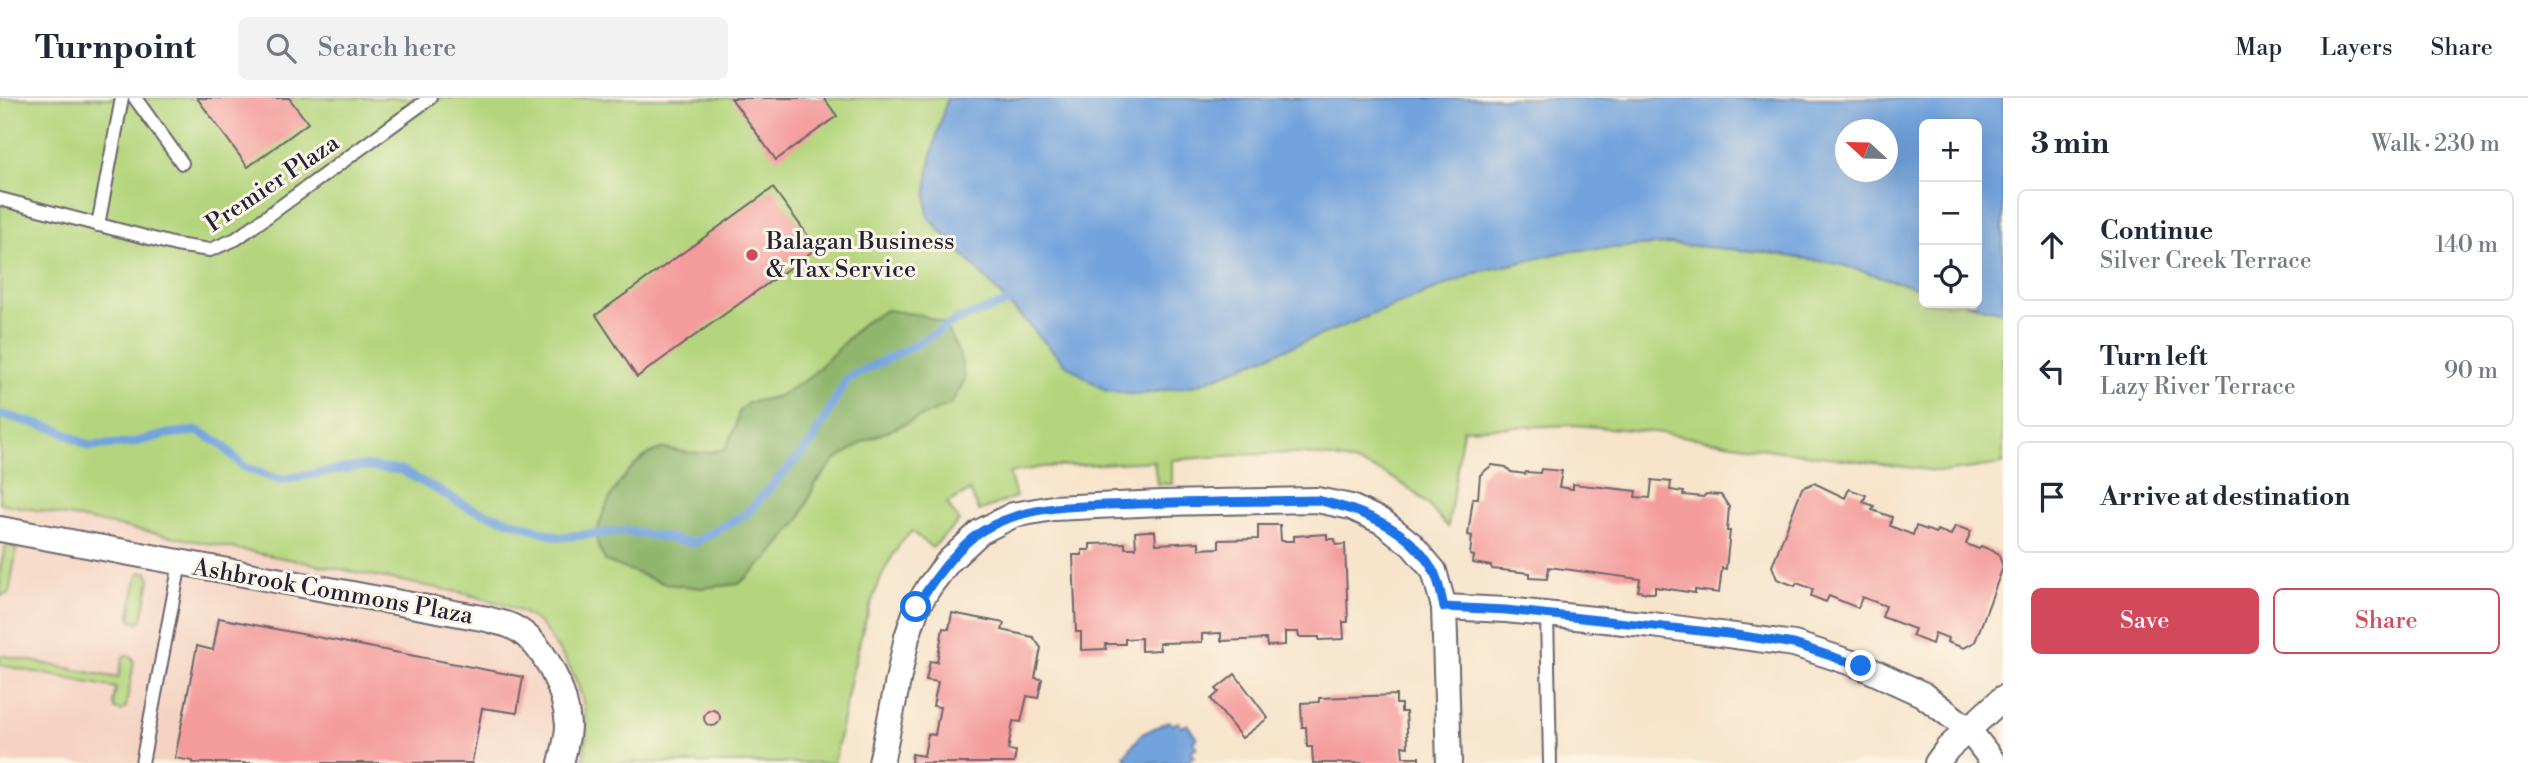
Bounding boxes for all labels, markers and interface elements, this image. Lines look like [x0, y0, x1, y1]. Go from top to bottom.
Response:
search box [238, 17, 728, 80]
text: Turnpoint [35, 28, 196, 69]
icon: search [262, 29, 300, 67]
text: Search here [318, 32, 456, 64]
text: Map [2235, 33, 2282, 63]
text: Layers [2320, 33, 2392, 63]
text: Share [2430, 33, 2493, 63]
north arrow [1835, 119, 1898, 182]
map controls [1919, 119, 1982, 308]
button: + [1919, 119, 1982, 182]
text: 3 min [2031, 125, 2109, 163]
street label: Premier Plaza [200, 128, 346, 239]
text: Walk · 230 m [2371, 130, 2500, 158]
button: − [1919, 182, 1982, 245]
text: Continue [2100, 215, 2213, 247]
icon: ahead [2033, 226, 2071, 264]
place label: Balagan Business & Tax Service [765, 227, 955, 285]
text: 140 m [2435, 231, 2498, 259]
button: locate [1919, 245, 1982, 308]
marker: Balagan Business & Tax Service [744, 247, 760, 263]
text: Silver Creek Terrace [2100, 247, 2312, 275]
text: Turn left [2100, 341, 2208, 373]
icon: left [2033, 352, 2071, 390]
text: 90 m [2444, 357, 2498, 385]
text: Lazy River Terrace [2100, 373, 2296, 401]
icon: arrive [2033, 478, 2071, 516]
text: Arrive at destination [2100, 481, 2350, 513]
street label: Ashbrook Commons Plaza [189, 552, 476, 632]
button: Save [2031, 588, 2259, 654]
button: Share [2273, 588, 2500, 654]
route start [900, 591, 931, 622]
route end [1845, 650, 1876, 681]

